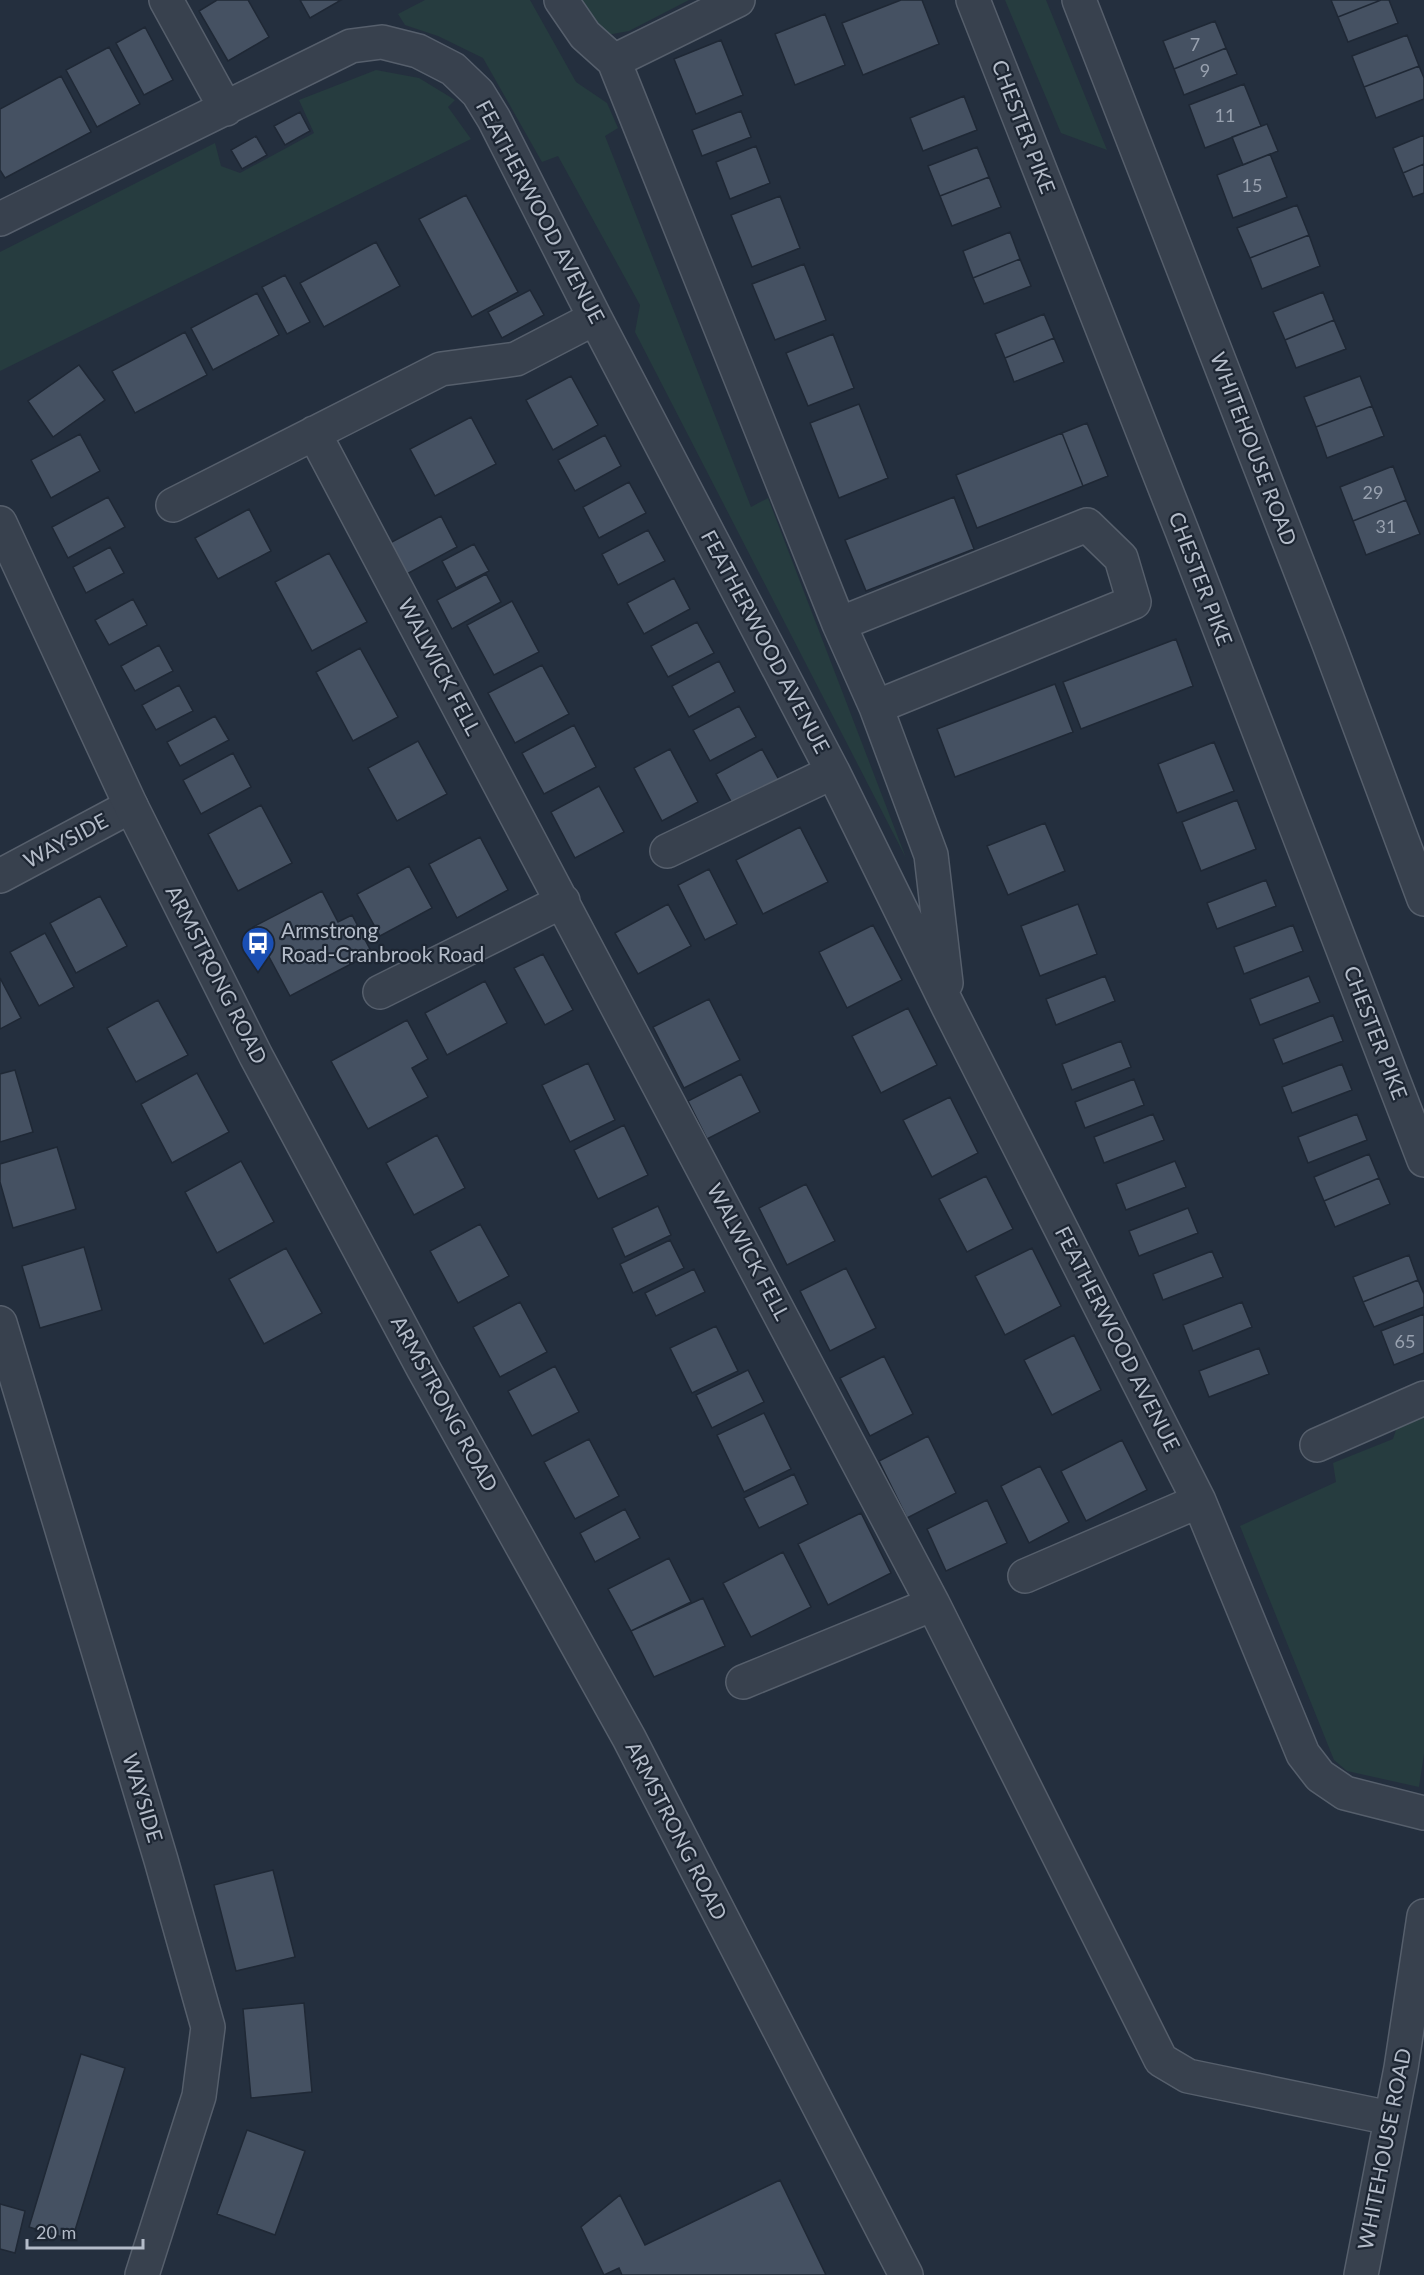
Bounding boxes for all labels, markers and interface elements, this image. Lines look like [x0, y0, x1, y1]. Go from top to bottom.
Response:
house number: 7 [1190, 33, 1200, 55]
street label: CHESTER PIKE [987, 56, 1061, 197]
house number: 9 [1200, 59, 1210, 81]
street label: FEATHERWOOD AVENUE [472, 95, 611, 327]
house number: 11 [1215, 104, 1235, 126]
house number: 15 [1242, 174, 1262, 196]
street label: WHITEHOUSE ROAD [1206, 348, 1303, 549]
house number: 29 [1363, 481, 1383, 503]
street label: CHESTER PIKE [1164, 508, 1238, 649]
house number: 31 [1376, 515, 1396, 537]
street label: FEATHERWOOD AVENUE [697, 525, 836, 757]
street label: WALWICK FELL [394, 594, 487, 739]
street label: WAYSIDE [19, 807, 112, 872]
street label: ARMSTRONG ROAD [162, 881, 273, 1068]
place label: Armstrong Road-Cranbrook Road [281, 917, 484, 966]
bus stop icon: Armstrong Road-Cranbrook Road [240, 925, 276, 972]
street label: CHESTER PIKE [1339, 962, 1413, 1103]
street label: WALWICK FELL [703, 1179, 796, 1324]
street label: FEATHERWOOD AVENUE [1051, 1222, 1186, 1455]
street label: ARMSTRONG ROAD [387, 1311, 504, 1495]
house number: 65 [1395, 1330, 1415, 1352]
street label: ARMSTRONG ROAD [622, 1737, 733, 1924]
street label: WAYSIDE [118, 1750, 169, 1845]
street label: WHITEHOUSE ROAD [1352, 2046, 1415, 2252]
scale bar [27, 2212, 142, 2250]
text: 20 m [36, 2221, 76, 2243]

